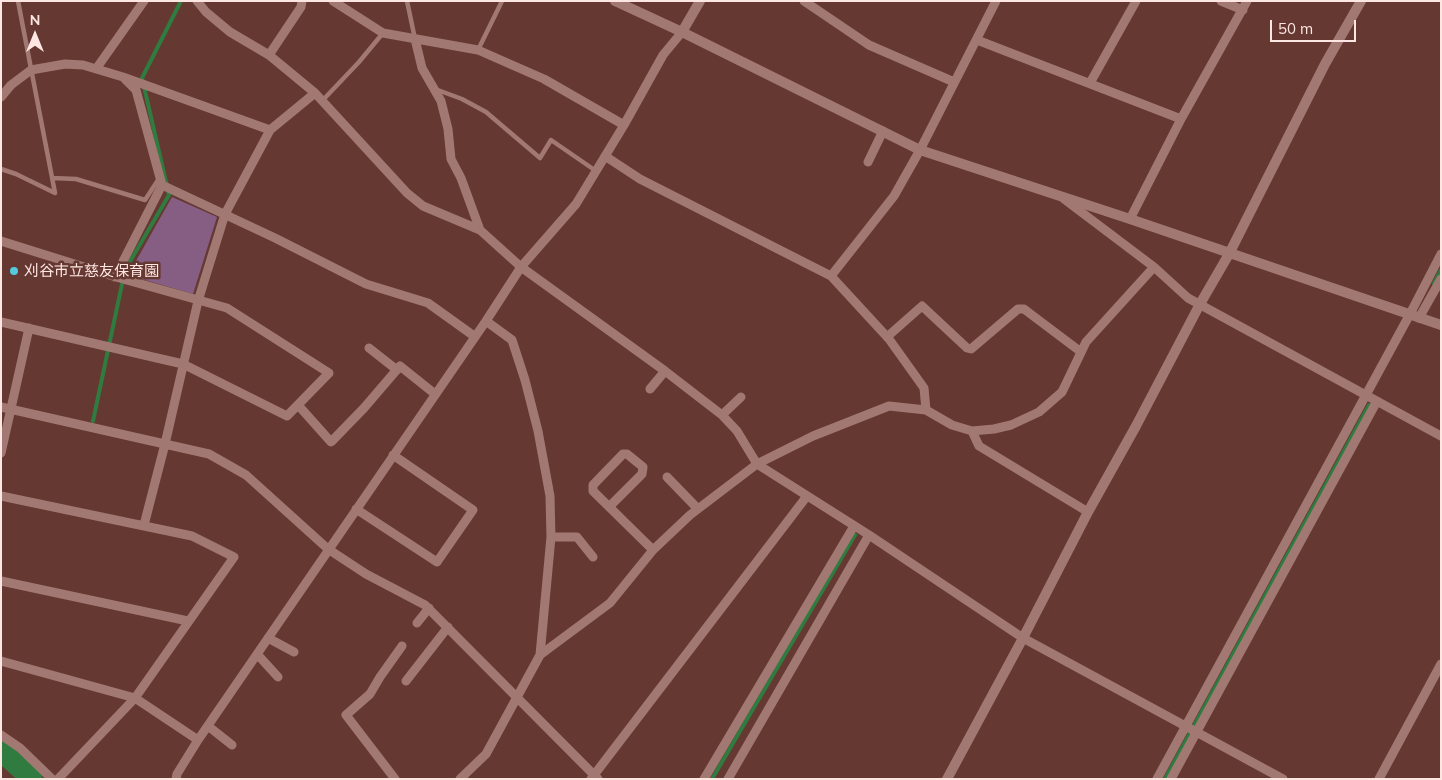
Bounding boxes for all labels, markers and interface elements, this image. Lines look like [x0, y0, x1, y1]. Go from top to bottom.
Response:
north arrow [10, 10, 60, 60]
scale bar [1272, 10, 1358, 42]
text: N [30, 11, 40, 29]
text: 50 m [1278, 19, 1313, 38]
place label: 刈谷市立慈友保育園 [24, 262, 159, 280]
marker: 刈谷市立慈友保育園 [8, 265, 20, 277]

